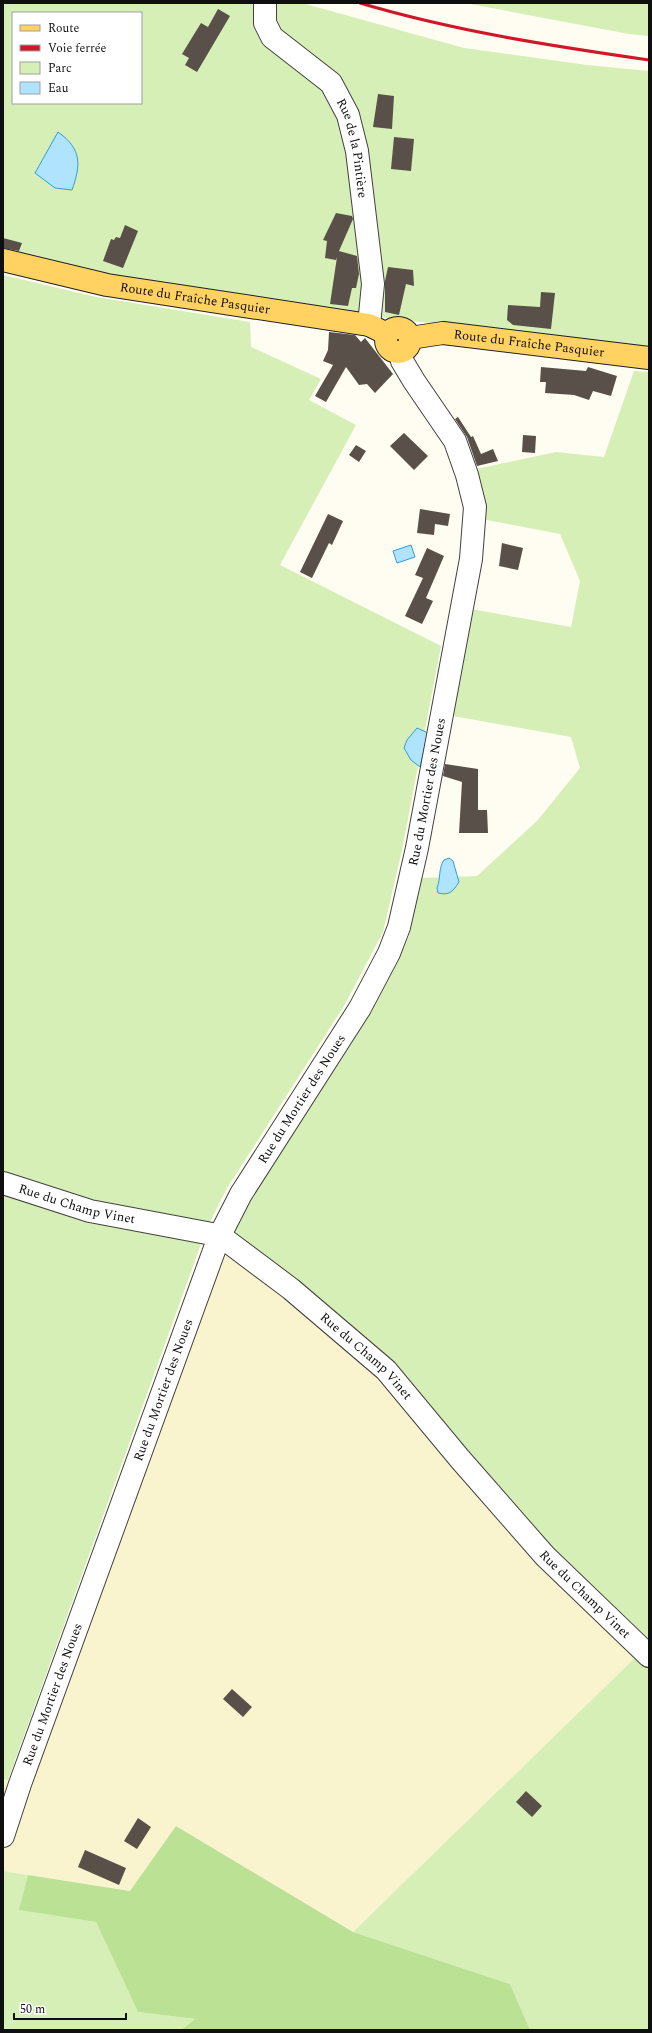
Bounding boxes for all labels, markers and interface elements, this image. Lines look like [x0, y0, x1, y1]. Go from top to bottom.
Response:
legend [12, 12, 142, 104]
text: Route [48, 19, 79, 38]
text: Voie ferrée [48, 39, 107, 58]
text: Parc [48, 59, 72, 78]
text: Eau [48, 79, 69, 98]
street label: Rue de la Pintière [331, 95, 373, 199]
street label: Route du Fraîche Pasquier [119, 277, 272, 320]
street label: Route du Fraîche Pasquier [452, 324, 606, 363]
street label: Rue du Mortier des Noues [403, 716, 451, 868]
street label: Rue du Mortier des Noues [253, 1030, 351, 1168]
street label: Rue du Champ Vinet [16, 1179, 137, 1229]
street label: Rue du Champ Vinet [315, 1308, 417, 1405]
street label: Rue du Mortier des Noues [128, 1316, 198, 1464]
street label: Rue du Champ Vinet [534, 1546, 636, 1644]
street label: Rue du Mortier des Noues [17, 1620, 88, 1769]
scale bar [14, 1995, 126, 2021]
text: 50 m [20, 2000, 45, 2019]

